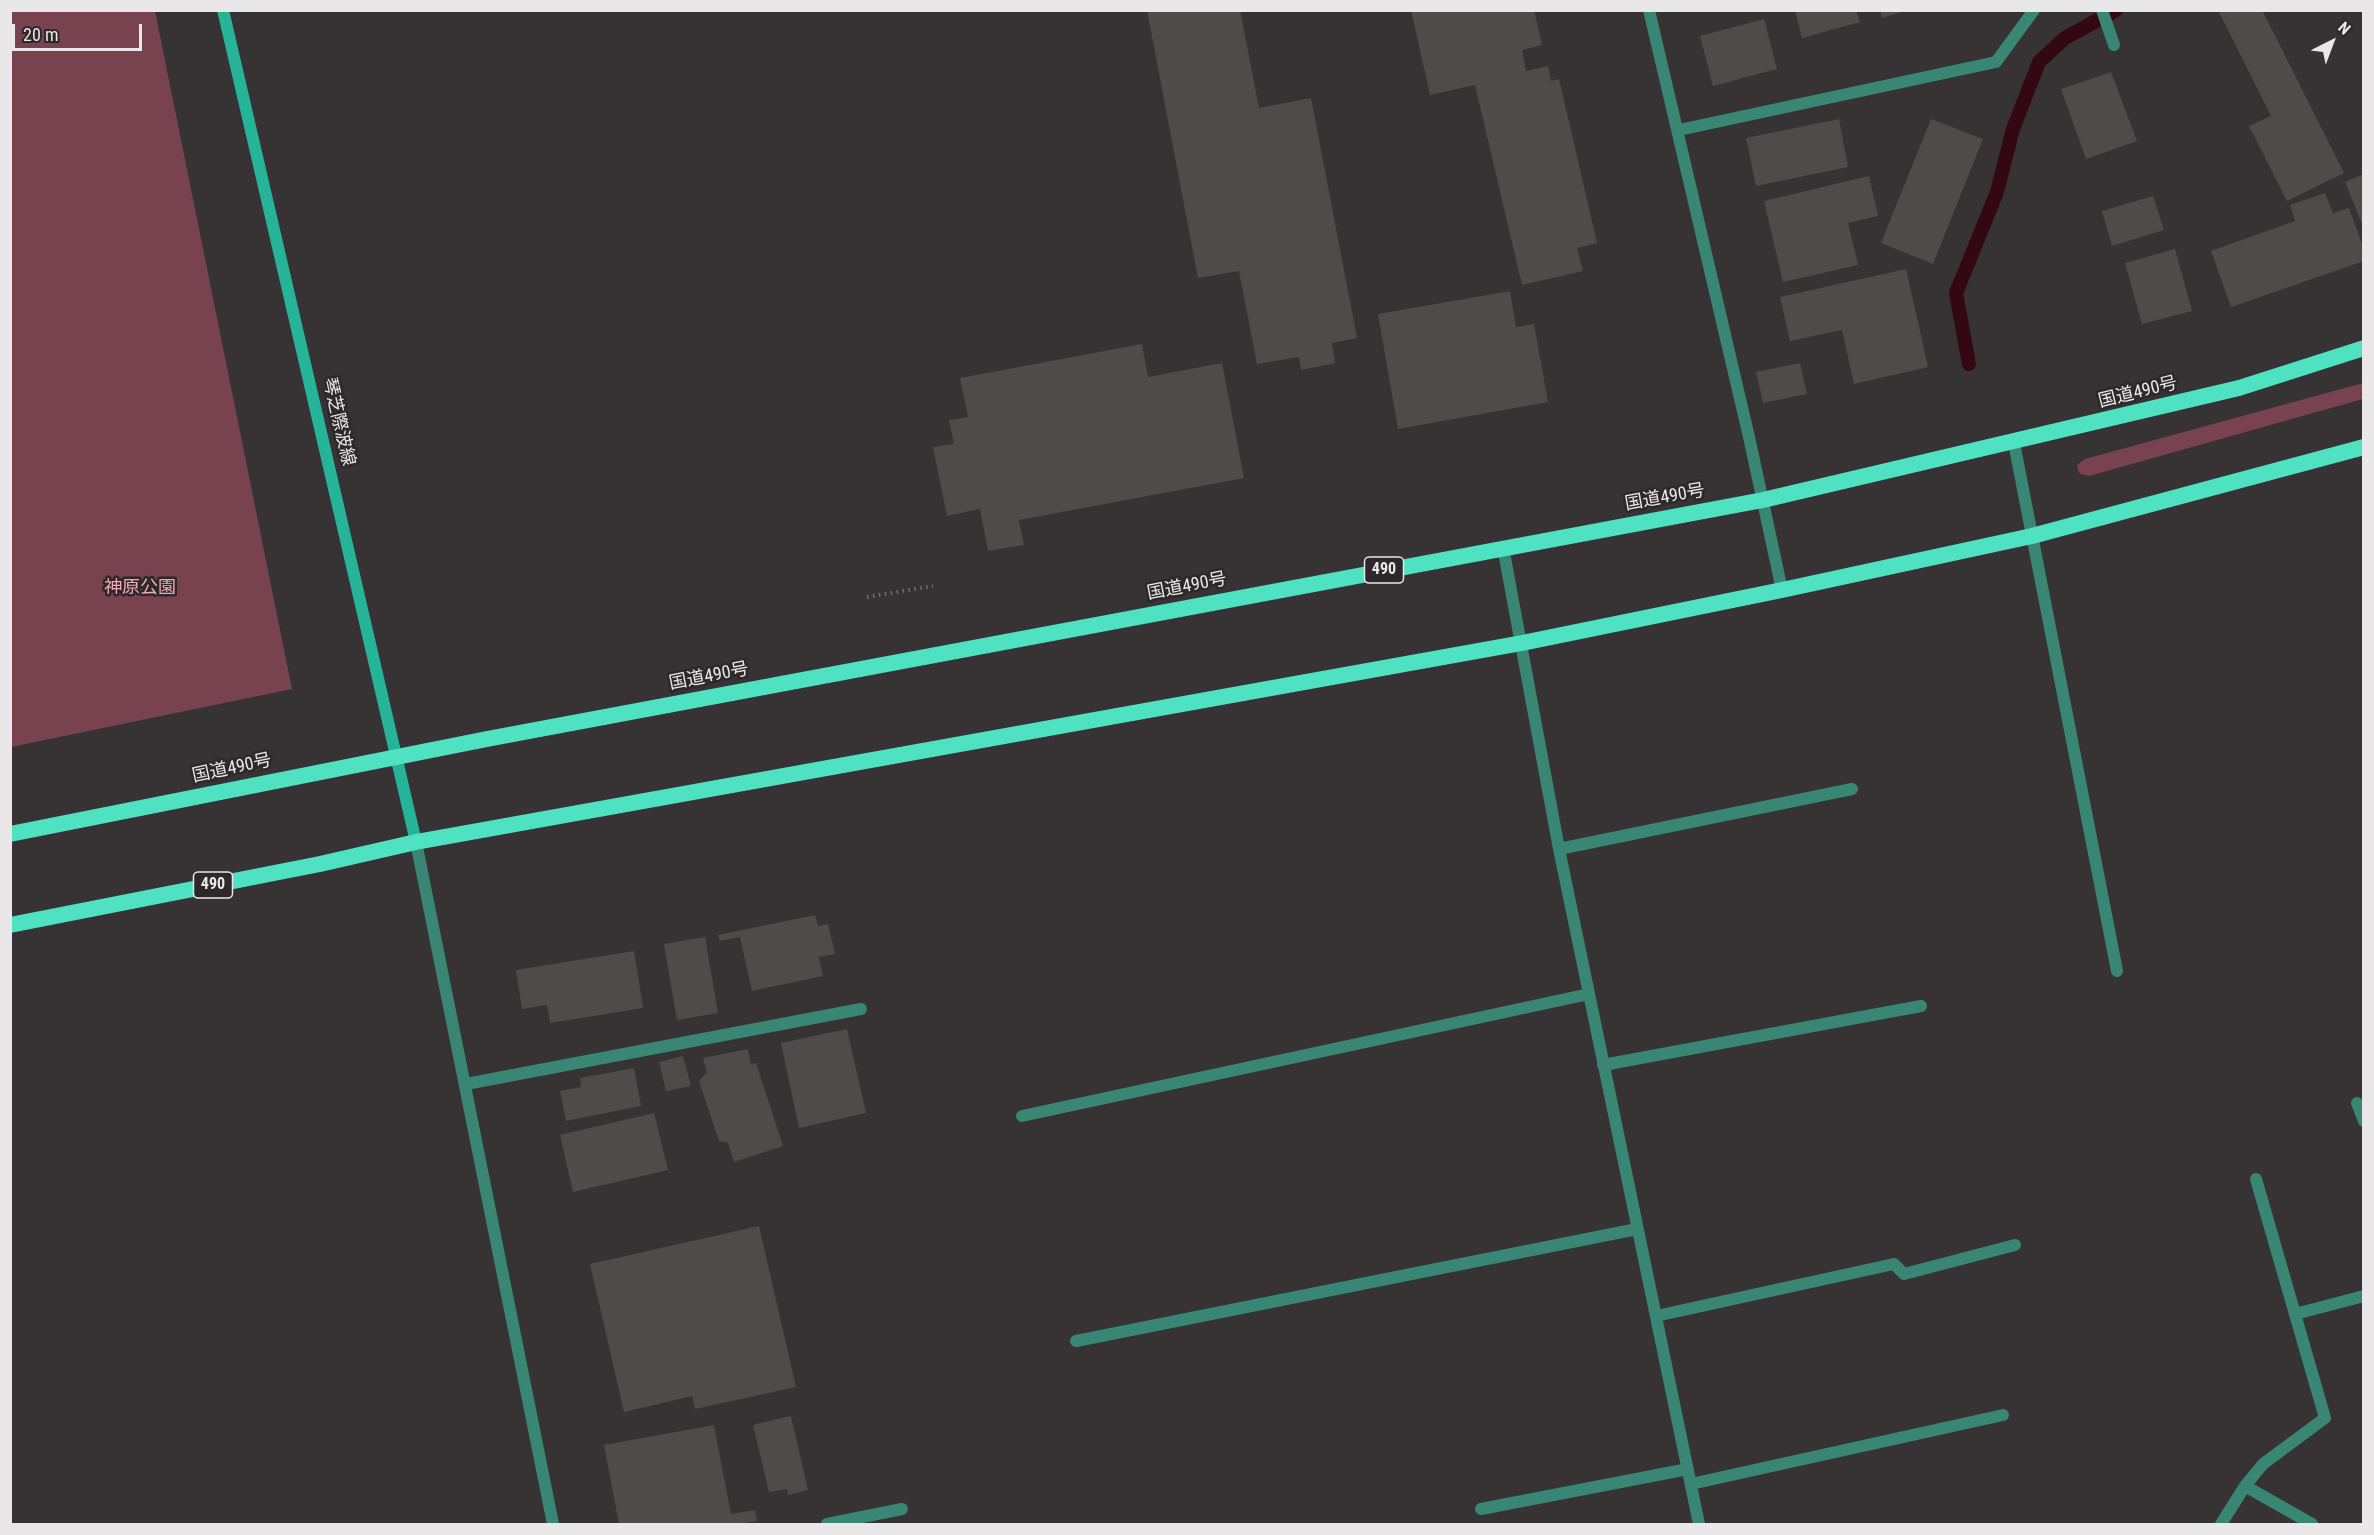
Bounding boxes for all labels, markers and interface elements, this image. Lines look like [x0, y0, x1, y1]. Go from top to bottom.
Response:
scale bar [15, 12, 146, 50]
north arrow [2302, 12, 2362, 72]
text: N [2334, 18, 2354, 39]
text: 20 m [23, 24, 58, 45]
street label: 国道490号 [2096, 373, 2180, 413]
street label: 琴芝際波線 [317, 376, 359, 468]
street label: 国道490号 [1623, 480, 1707, 516]
road number: 490 [1364, 557, 1404, 583]
street label: 国道490号 [1145, 569, 1229, 605]
park label: 神原公園 [104, 577, 176, 599]
street label: 国道490号 [667, 659, 751, 695]
street label: 国道490号 [190, 750, 274, 788]
road number: 490 [194, 872, 232, 898]

